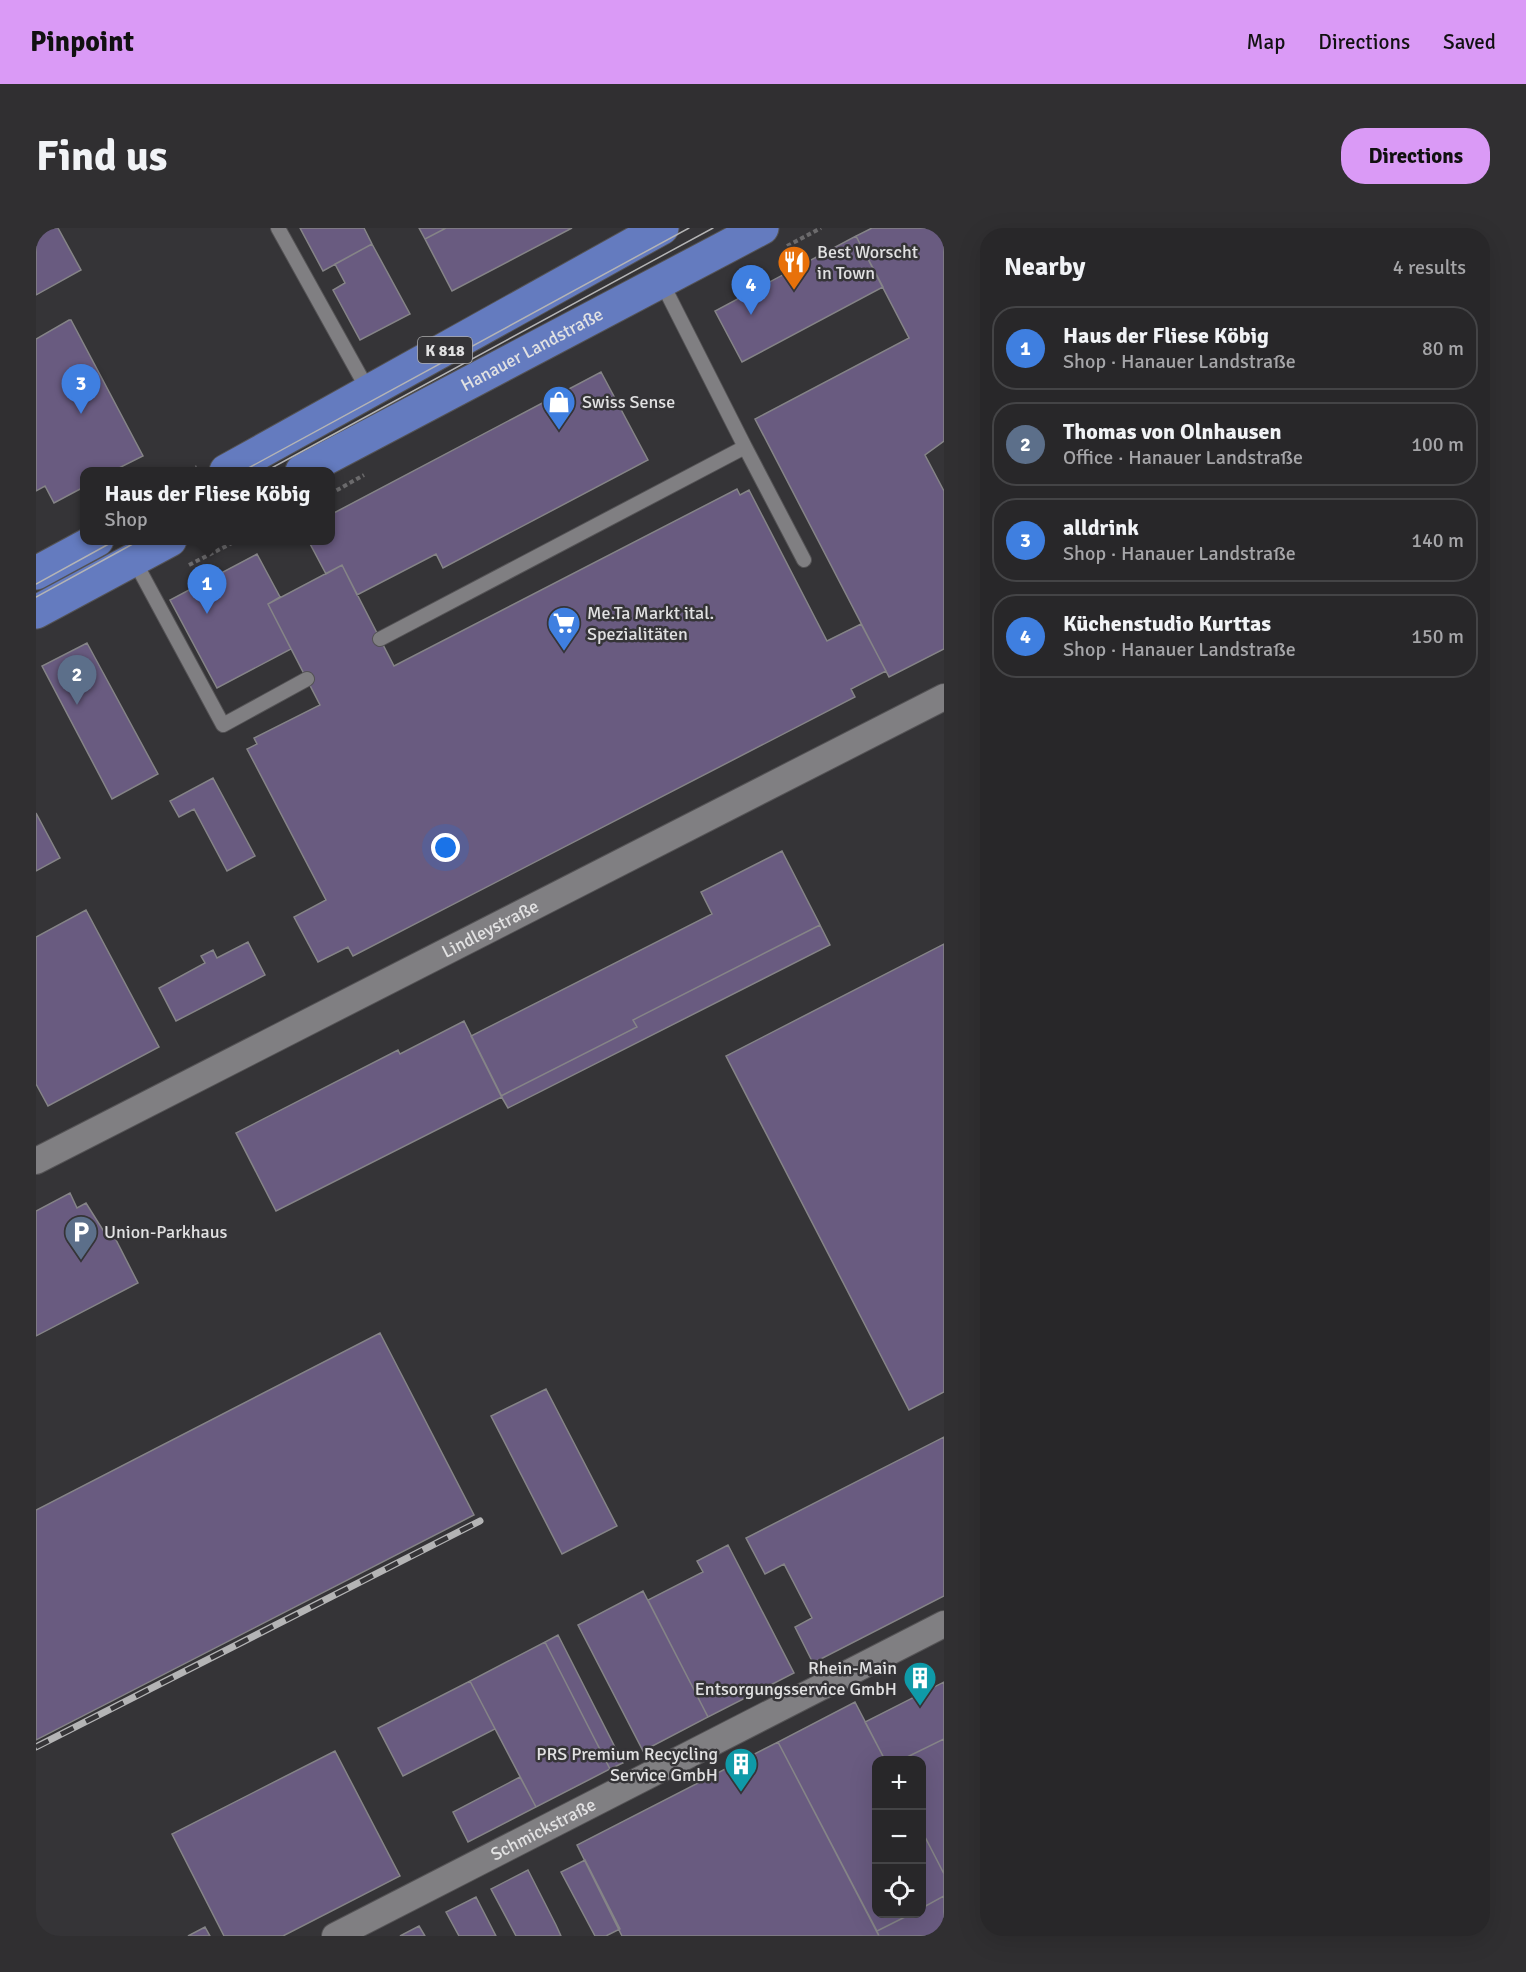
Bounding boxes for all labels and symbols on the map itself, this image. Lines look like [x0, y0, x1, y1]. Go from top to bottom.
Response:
place label: Best Worscht in Town [817, 241, 918, 284]
restaurant icon: Best Worscht in Town [776, 244, 812, 291]
pin: 4 [732, 266, 770, 315]
street label: Hanauer Landstraße [457, 303, 607, 396]
road number: K 818 [418, 337, 472, 363]
pin: 3 [62, 364, 100, 414]
shop icon: Swiss Sense [541, 384, 577, 431]
place label: Swiss Sense [582, 391, 675, 413]
pin: 1 [188, 564, 226, 614]
place label: Me.Ta Markt ital. Spezialitäten [587, 602, 714, 645]
supermarket icon: Me.Ta Markt ital. Spezialitäten [546, 605, 582, 652]
pin: 2 [58, 656, 96, 705]
your location [431, 833, 460, 862]
street label: Lindleystraße [438, 895, 542, 963]
parking icon: Union-Parkhaus [63, 1214, 99, 1261]
place label: Union-Parkhaus [104, 1221, 228, 1243]
place label: Rhein-Main Entsorgungsservice GmbH [695, 1657, 897, 1700]
building icon: Rhein-Main Entsorgungsservice GmbH [902, 1660, 938, 1707]
place label: PRS Premium Recycling Service GmbH [536, 1743, 718, 1786]
building icon: PRS Premium Recycling Service GmbH [723, 1746, 759, 1793]
street label: Schmickstraße [487, 1793, 600, 1865]

